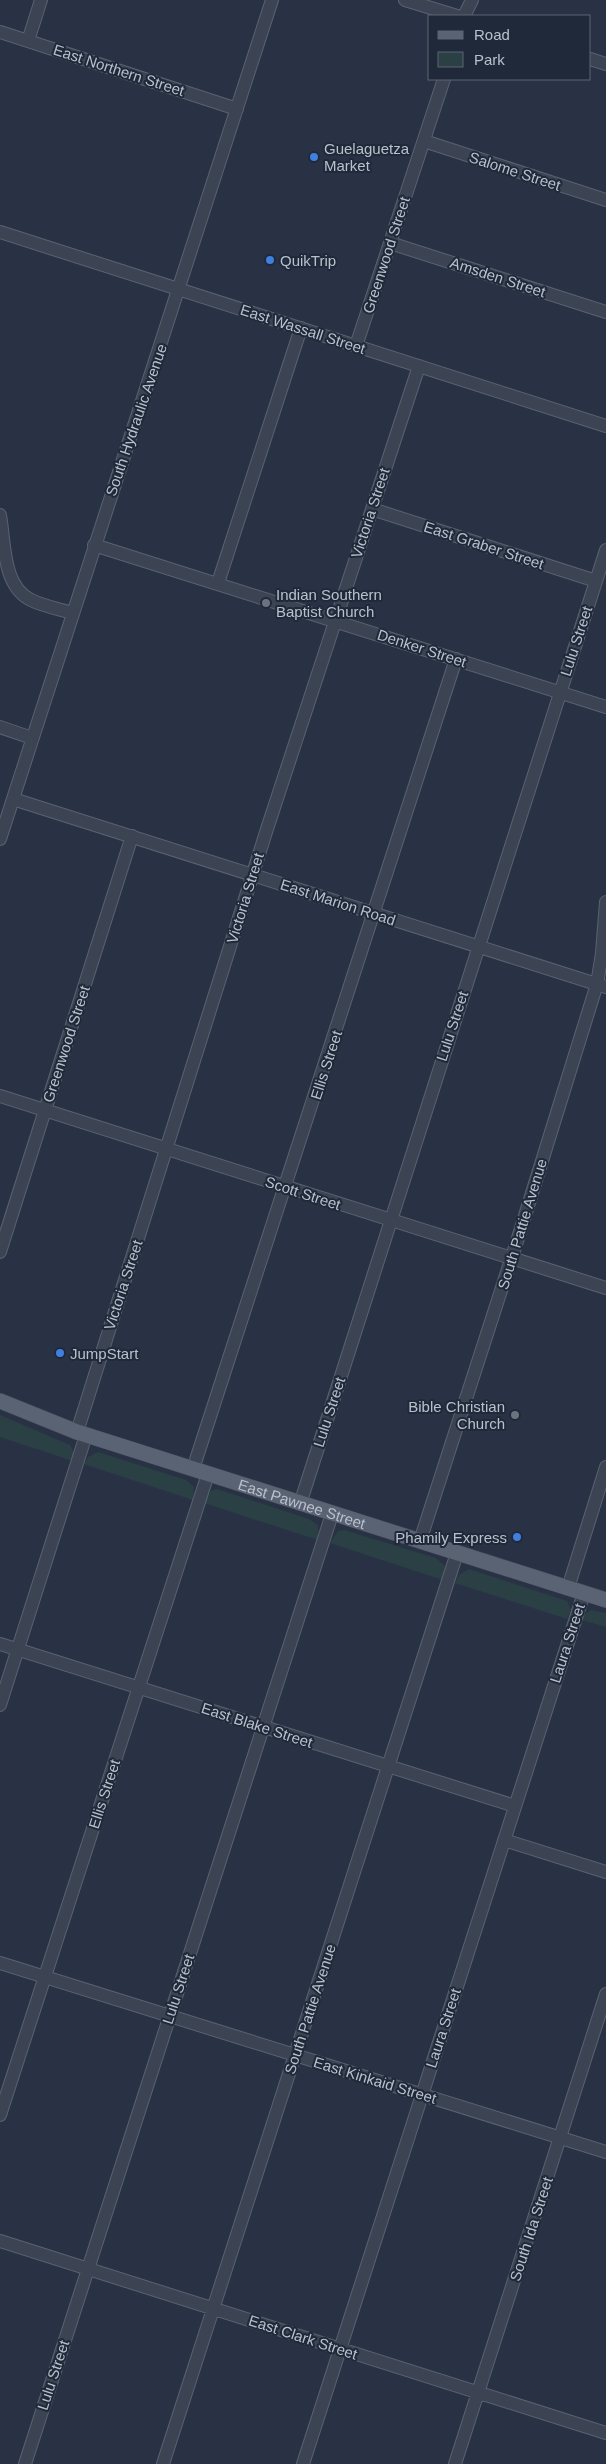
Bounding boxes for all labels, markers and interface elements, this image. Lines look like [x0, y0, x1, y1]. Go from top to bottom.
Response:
legend [428, 15, 591, 80]
text: Road [474, 26, 510, 43]
street label: East Northern Street [51, 41, 187, 99]
text: Park [474, 51, 505, 68]
place label: Guelaguetza Market [324, 140, 410, 174]
street label: Salome Street [467, 148, 564, 194]
marker: Guelaguetza Market [308, 151, 320, 163]
street label: Greenwood Street [359, 194, 413, 316]
place label: QuikTrip [280, 252, 336, 269]
marker: QuikTrip [264, 254, 276, 266]
street label: Amsden Street [448, 254, 549, 301]
street label: East Wassall Street [238, 301, 368, 357]
street label: South Hydraulic Avenue [102, 342, 170, 498]
street label: Victoria Street [347, 465, 393, 560]
street label: East Graber Street [422, 518, 547, 573]
place label: Indian Southern Baptist Church [276, 586, 382, 620]
marker: Indian Southern Baptist Church [260, 597, 272, 609]
street label: Lulu Street [557, 603, 596, 678]
street label: Denker Street [375, 626, 469, 671]
street label: Victoria Street [223, 850, 267, 945]
street label: East Marion Road [278, 875, 398, 929]
street label: Greenwood Street [39, 983, 93, 1105]
street label: Lulu Street [433, 988, 472, 1063]
street label: Ellis Street [307, 1027, 345, 1102]
street label: South Pattie Avenue [494, 1157, 550, 1291]
street label: Scott Street [263, 1173, 344, 1213]
street label: Victoria Street [100, 1237, 146, 1332]
place label: JumpStart [70, 1345, 139, 1362]
marker: JumpStart [54, 1347, 66, 1359]
street label: Lulu Street [310, 1374, 349, 1449]
place label: Bible Christian Church [408, 1398, 505, 1432]
marker: Bible Christian Church [509, 1409, 521, 1421]
street label: East Pawnee Street [236, 1475, 369, 1532]
place label: Phamily Express [395, 1529, 507, 1546]
marker: Phamily Express [511, 1531, 523, 1543]
street label: Laura Street [546, 1600, 588, 1685]
street label: East Blake Street [199, 1699, 316, 1751]
street label: Ellis Street [85, 1756, 123, 1831]
street label: South Pattie Avenue [281, 1942, 339, 2076]
street label: Lulu Street [159, 1951, 198, 2026]
street label: Laura Street [422, 1985, 464, 2070]
street label: East Kinkaid Street [312, 2053, 439, 2107]
street label: South Ida Street [506, 2174, 556, 2283]
street label: East Clark Street [246, 2311, 360, 2363]
street label: Lulu Street [34, 2337, 73, 2412]

